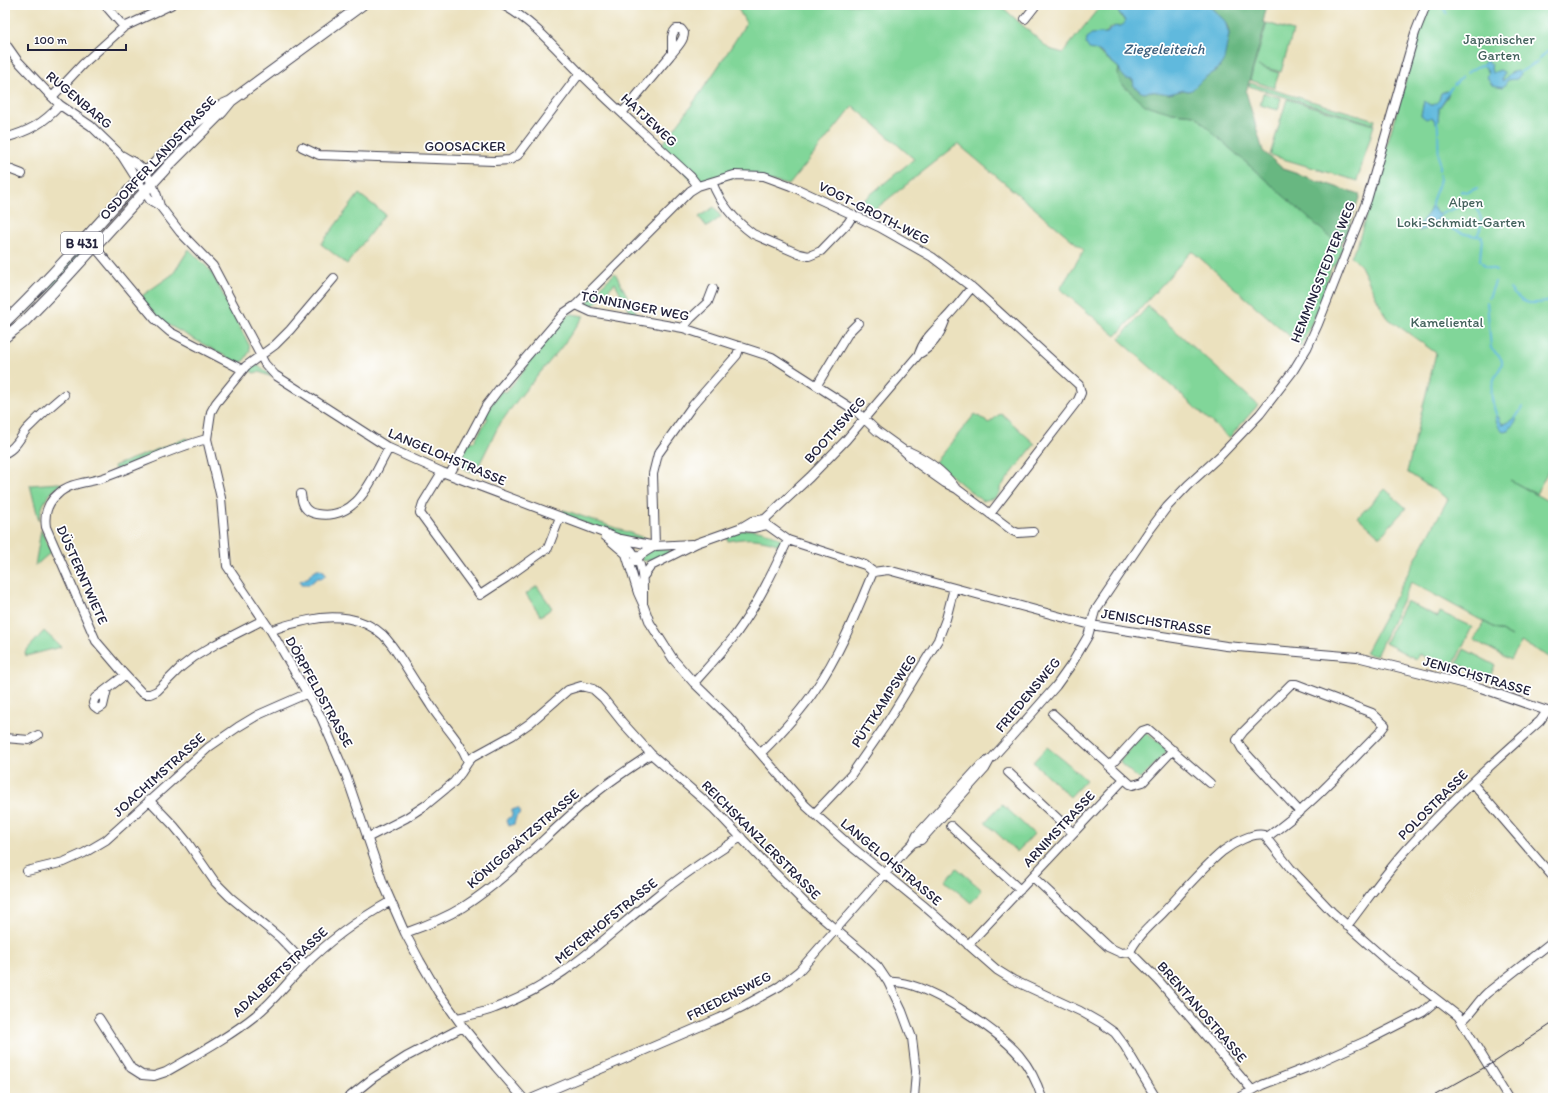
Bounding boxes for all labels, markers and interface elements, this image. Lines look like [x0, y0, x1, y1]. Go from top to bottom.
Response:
scale bar [28, 26, 126, 52]
park label: Japanischer Garten [1463, 31, 1535, 64]
text: 100 m [34, 33, 67, 47]
water label: Ziegeleiteich [1123, 40, 1205, 58]
street label: RUGENBARG [42, 67, 116, 133]
street label: HATJEWEG [617, 90, 681, 150]
street label: OSDORFER LANDSTRASSE [96, 92, 220, 224]
street label: GOOSACKER [424, 138, 506, 155]
street label: VOGT-GROTH-WEG [816, 178, 932, 248]
park label: Alpen [1449, 194, 1483, 211]
street label: HEMMINGSTEDTER WEG [1287, 199, 1359, 345]
park label: Loki-Schmidt-Garten [1397, 214, 1525, 231]
road number: B 431 [61, 232, 103, 254]
street label: TÖNNINGER WEG [579, 287, 691, 325]
park label: Kameliental [1411, 314, 1483, 331]
street label: BOOTHSWEG [801, 393, 869, 467]
street label: LANGELOHSTRASSE [385, 424, 509, 490]
street label: DÜSTERNTWIETE [53, 523, 112, 627]
street label: JENISCHSTRASSE [1100, 605, 1212, 639]
street label: DÖRPFELDSTRASSE [281, 634, 357, 751]
street label: PÜTTKAMPSWEG [848, 651, 920, 751]
street label: JENISCHSTRASSE [1421, 653, 1533, 700]
street label: FRIEDENSWEG [992, 654, 1064, 736]
street label: JOACHIMSTRASSE [110, 729, 208, 821]
street label: POLOSTRASSE [1394, 766, 1472, 844]
street label: REICHSKANZLERSTRASSE [698, 777, 824, 903]
street label: KÖNIGGRÄTZSTRASSE [463, 786, 583, 892]
street label: ARNIMSTRASSE [1019, 787, 1099, 871]
street label: LANGELOHSTRASSE [837, 815, 945, 909]
street label: MEYERHOFSTRASSE [551, 874, 661, 968]
street label: ADALBERTSTRASSE [229, 923, 331, 1021]
street label: BRENTANOSTRASSE [1154, 958, 1251, 1066]
street label: FRIEDENSWEG [684, 967, 774, 1025]

